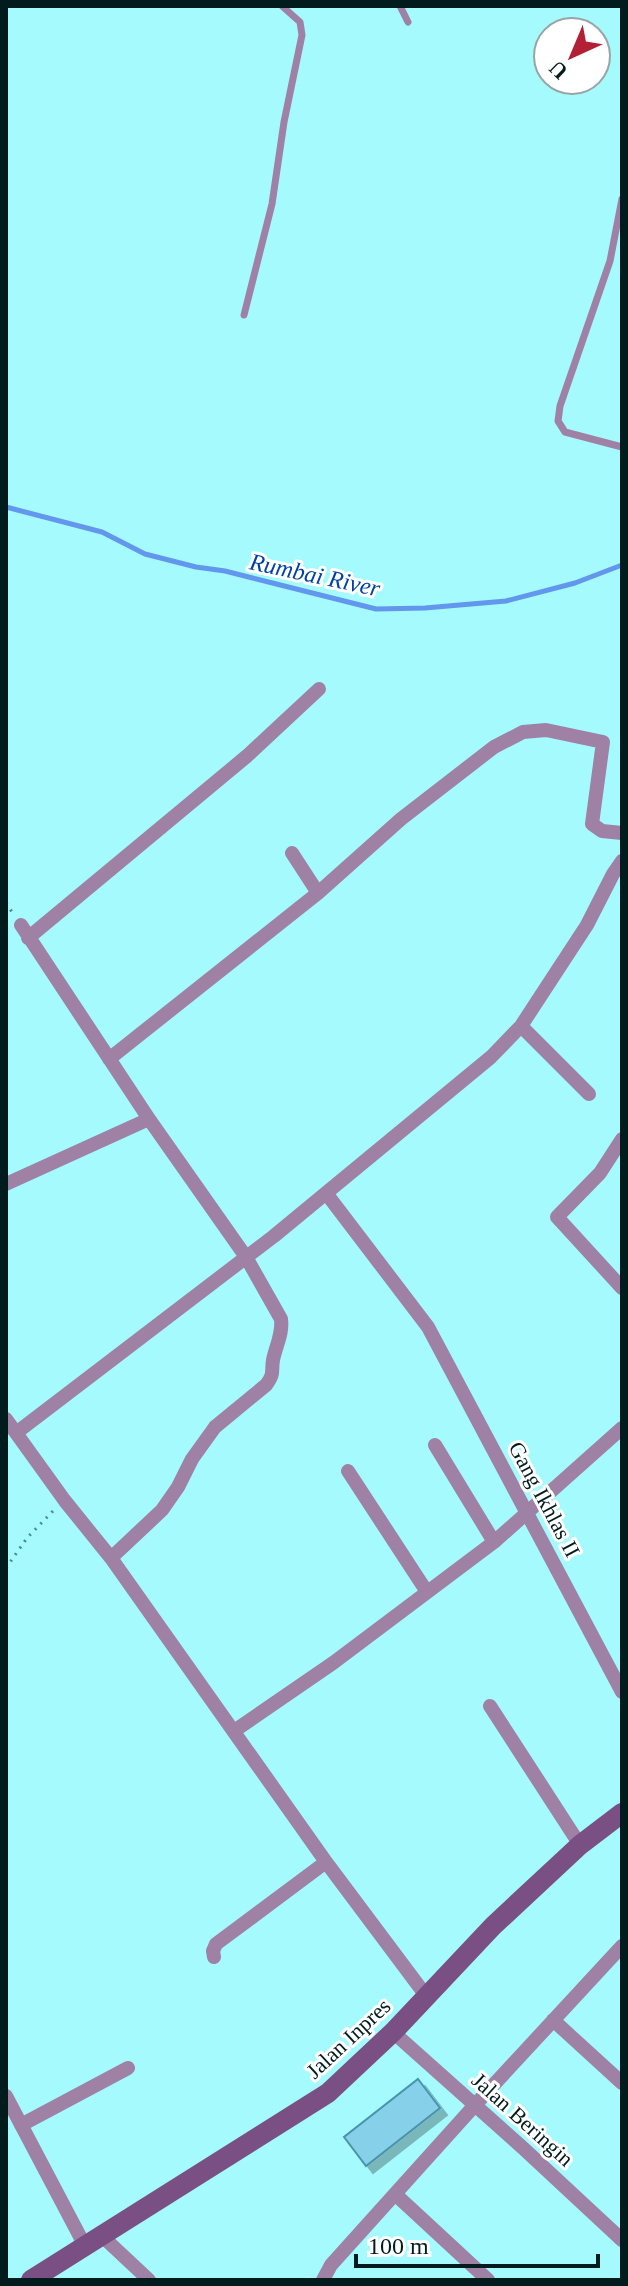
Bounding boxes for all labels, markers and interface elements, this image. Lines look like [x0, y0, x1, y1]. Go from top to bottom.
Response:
north arrow [532, 16, 612, 96]
text: U [544, 55, 573, 85]
water label: Rumbai River [246, 548, 383, 602]
street label: Gang Ikhlas II [504, 1437, 585, 1561]
street label: Jalan Inpres [301, 1993, 396, 2084]
street label: Jalan Beringin [467, 2067, 578, 2171]
scale bar [356, 2218, 598, 2268]
text: 100 m [368, 2233, 429, 2259]

